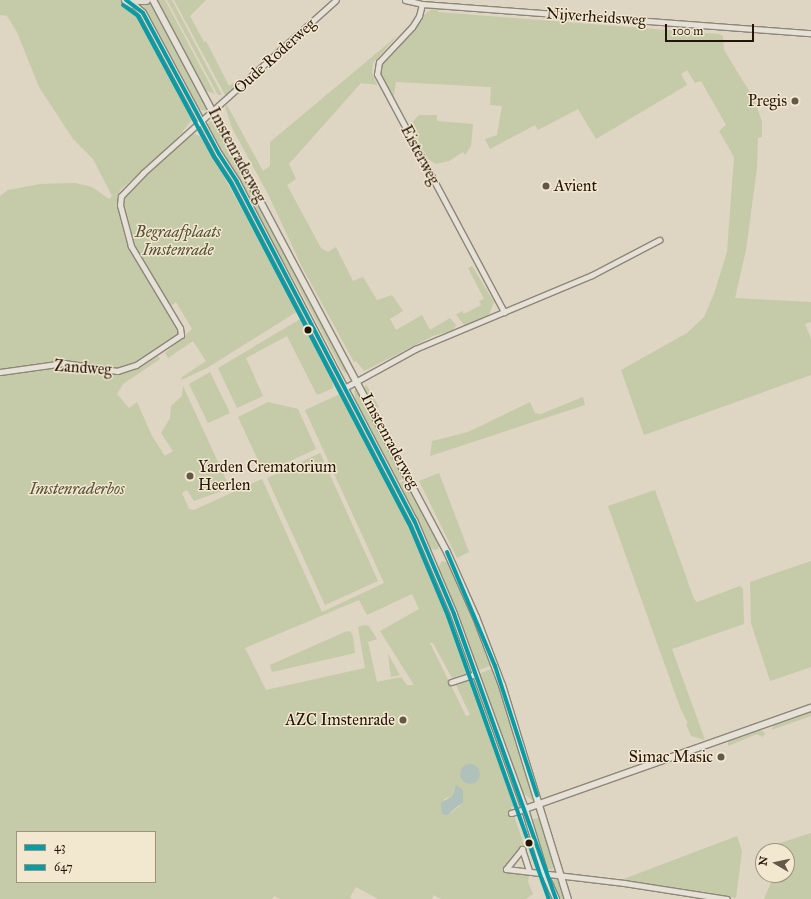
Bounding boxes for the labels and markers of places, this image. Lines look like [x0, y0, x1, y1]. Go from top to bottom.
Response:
place label: Pregis [748, 91, 787, 111]
marker: Pregis [790, 96, 800, 106]
place label: Avient [554, 176, 597, 196]
marker: Avient [541, 181, 551, 191]
unlabelled marker [303, 325, 313, 335]
place label: Yarden Crematorium Heerlen [198, 457, 336, 495]
marker: Yarden Crematorium Heerlen [185, 471, 195, 481]
place label: AZC Imstenrade [285, 710, 395, 730]
marker: AZC Imstenrade [398, 715, 408, 725]
place label: Simac Masic [629, 747, 713, 767]
marker: Simac Masic [716, 752, 726, 762]
unlabelled marker [524, 838, 534, 848]

